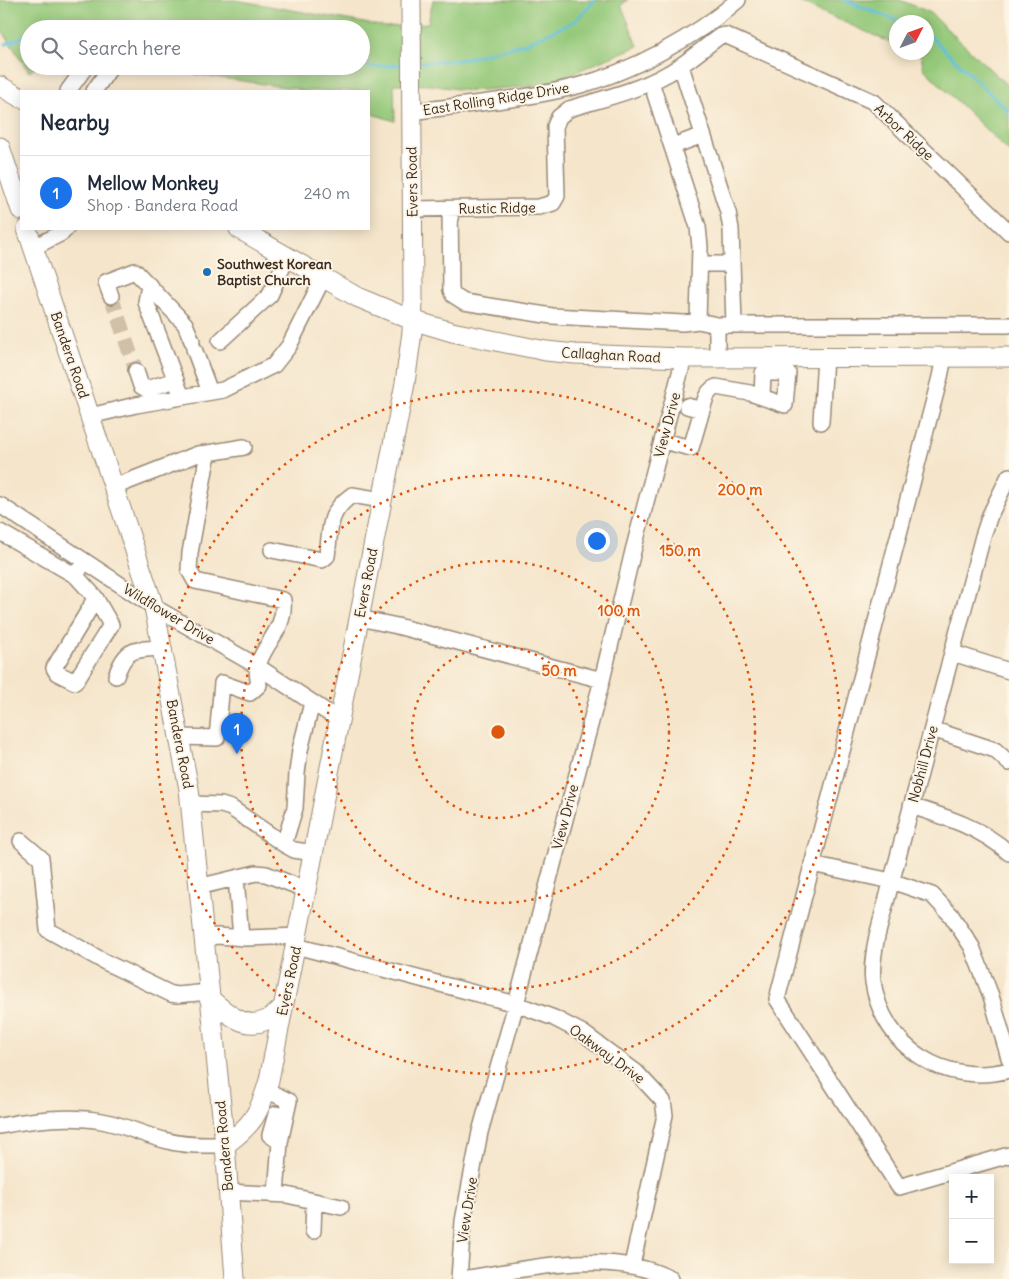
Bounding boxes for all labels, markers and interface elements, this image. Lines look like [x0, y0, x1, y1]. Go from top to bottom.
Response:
north arrow [889, 15, 934, 60]
search box [20, 20, 370, 75]
icon: search [38, 34, 66, 62]
text: Search here [78, 36, 181, 60]
street label: East Rolling Ridge Drive [422, 79, 570, 119]
street label: Arbor Ridge [870, 100, 938, 164]
text: Nearby [40, 109, 110, 136]
street label: Evers Road [402, 147, 422, 217]
text: Mellow Monkey [87, 171, 219, 195]
text: 1 [53, 183, 59, 203]
text: 240 m [304, 183, 350, 203]
text: Shop · Bandera Road [87, 195, 238, 215]
street label: Rustic Ridge [458, 198, 536, 218]
place label: Southwest Korean Baptist Church [217, 255, 332, 289]
marker: Southwest Korean Baptist Church [201, 266, 213, 278]
street label: Bandera Road [47, 309, 93, 401]
street label: Callaghan Road [561, 343, 661, 367]
street label: View Drive [650, 390, 684, 460]
text: 200 m [718, 480, 762, 499]
your location [584, 528, 610, 554]
text: 150 m [659, 541, 701, 560]
street label: Evers Road [350, 547, 382, 619]
street label: Wildflower Drive [120, 580, 218, 648]
text: 100 m [598, 601, 640, 620]
text: 50 m [541, 661, 577, 680]
street label: Bandera Road [163, 698, 197, 790]
pin: 1 [221, 713, 253, 754]
centre of rings [489, 723, 507, 741]
street label: Nobhill Drive [904, 723, 942, 805]
street label: View Drive [548, 782, 582, 852]
street label: Evers Road [273, 945, 305, 1017]
street label: Oakway Drive [566, 1020, 648, 1088]
street label: Bandera Road [211, 1100, 237, 1192]
map controls [949, 1174, 994, 1264]
button: + [949, 1174, 994, 1219]
street label: View Drive [453, 1176, 481, 1244]
button: − [949, 1219, 994, 1264]

